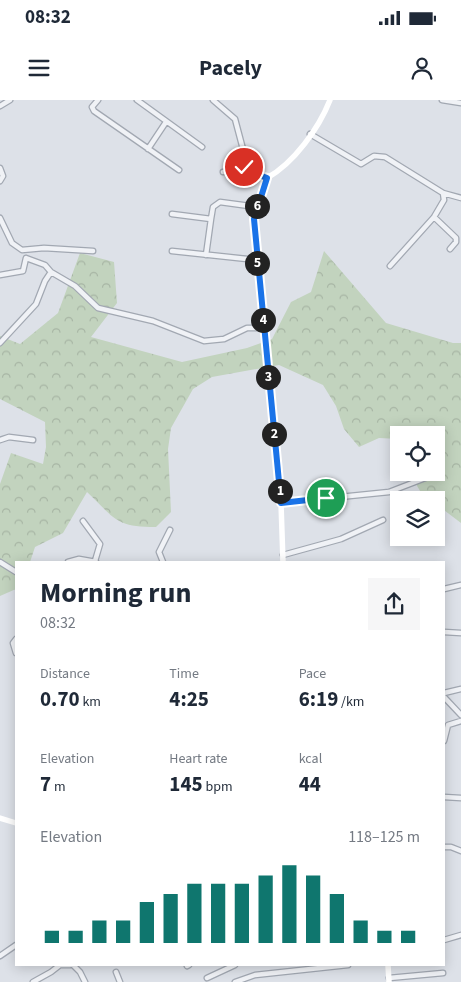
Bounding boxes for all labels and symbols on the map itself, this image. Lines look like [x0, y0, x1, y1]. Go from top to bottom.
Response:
pin [223, 146, 265, 188]
pin: 6 [244, 194, 270, 218]
pin: 5 [244, 250, 270, 276]
pin: 4 [250, 308, 276, 332]
pin: 3 [256, 364, 280, 390]
pin: 2 [262, 422, 286, 446]
pin [305, 477, 347, 519]
pin: 1 [268, 478, 292, 504]

